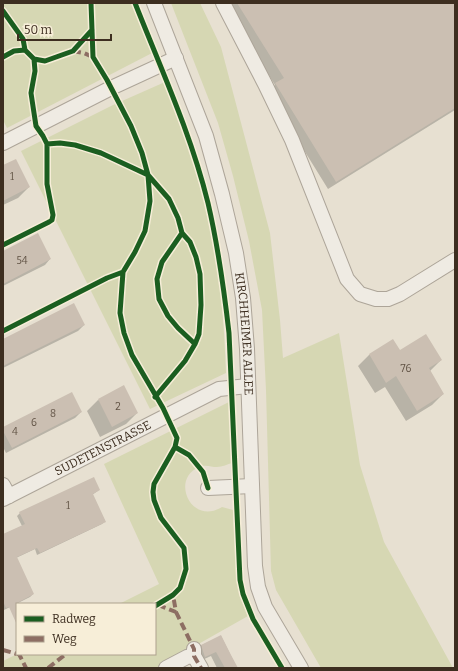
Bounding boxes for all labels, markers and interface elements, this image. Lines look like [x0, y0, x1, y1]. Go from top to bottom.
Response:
scale bar [18, 16, 111, 42]
text: 50 m [24, 23, 53, 37]
house number: 1 [10, 171, 14, 183]
house number: 54 [16, 255, 28, 267]
street label: KIRCHHEIMER ALLEE [232, 271, 256, 396]
house number: 76 [401, 363, 412, 375]
house number: 2 [115, 401, 121, 413]
house number: 8 [50, 408, 56, 420]
house number: 6 [31, 417, 37, 429]
street label: SUDETENSTRASSE [52, 418, 153, 479]
house number: 4 [12, 426, 18, 438]
house number: 1 [66, 500, 70, 512]
legend [16, 603, 156, 655]
text: Radweg [52, 612, 96, 626]
text: Weg [52, 632, 77, 646]

